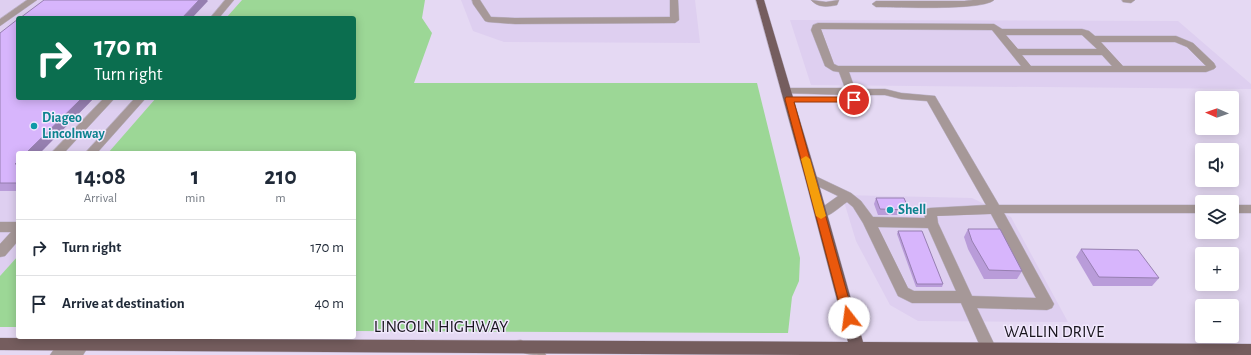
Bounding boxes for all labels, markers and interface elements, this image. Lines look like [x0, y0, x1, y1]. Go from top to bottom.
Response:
icon: right [28, 32, 80, 84]
text: 170 m [94, 33, 158, 61]
text: Turn right [94, 66, 163, 84]
pin [837, 83, 871, 117]
icon: arrive [843, 89, 865, 111]
north arrow [1195, 91, 1239, 135]
map controls [1195, 91, 1239, 343]
place label: Diageo Lincolnway [42, 111, 106, 141]
marker: Diageo Lincolnway [29, 121, 39, 131]
button: sound [1195, 143, 1239, 187]
text: 14:08 [75, 165, 126, 189]
text: 1 [191, 165, 199, 189]
text: 210 [264, 165, 297, 189]
text: Arrival [84, 192, 117, 205]
text: min [185, 192, 205, 205]
text: m [275, 192, 286, 205]
button: layers [1195, 195, 1239, 239]
place label: Shell [898, 203, 926, 217]
marker: Shell [885, 205, 895, 215]
icon: right [28, 237, 50, 259]
text: Turn right [62, 240, 121, 255]
text: 170 m [310, 240, 344, 255]
button: + [1195, 247, 1239, 291]
icon: arrive [28, 293, 50, 315]
text: Arrive at destination [62, 296, 185, 311]
text: 40 m [314, 296, 344, 311]
position arrow [828, 297, 870, 339]
button: − [1195, 299, 1239, 343]
street label: LINCOLN HIGHWAY [374, 318, 508, 335]
street label: WALLIN DRIVE [1004, 323, 1104, 340]

